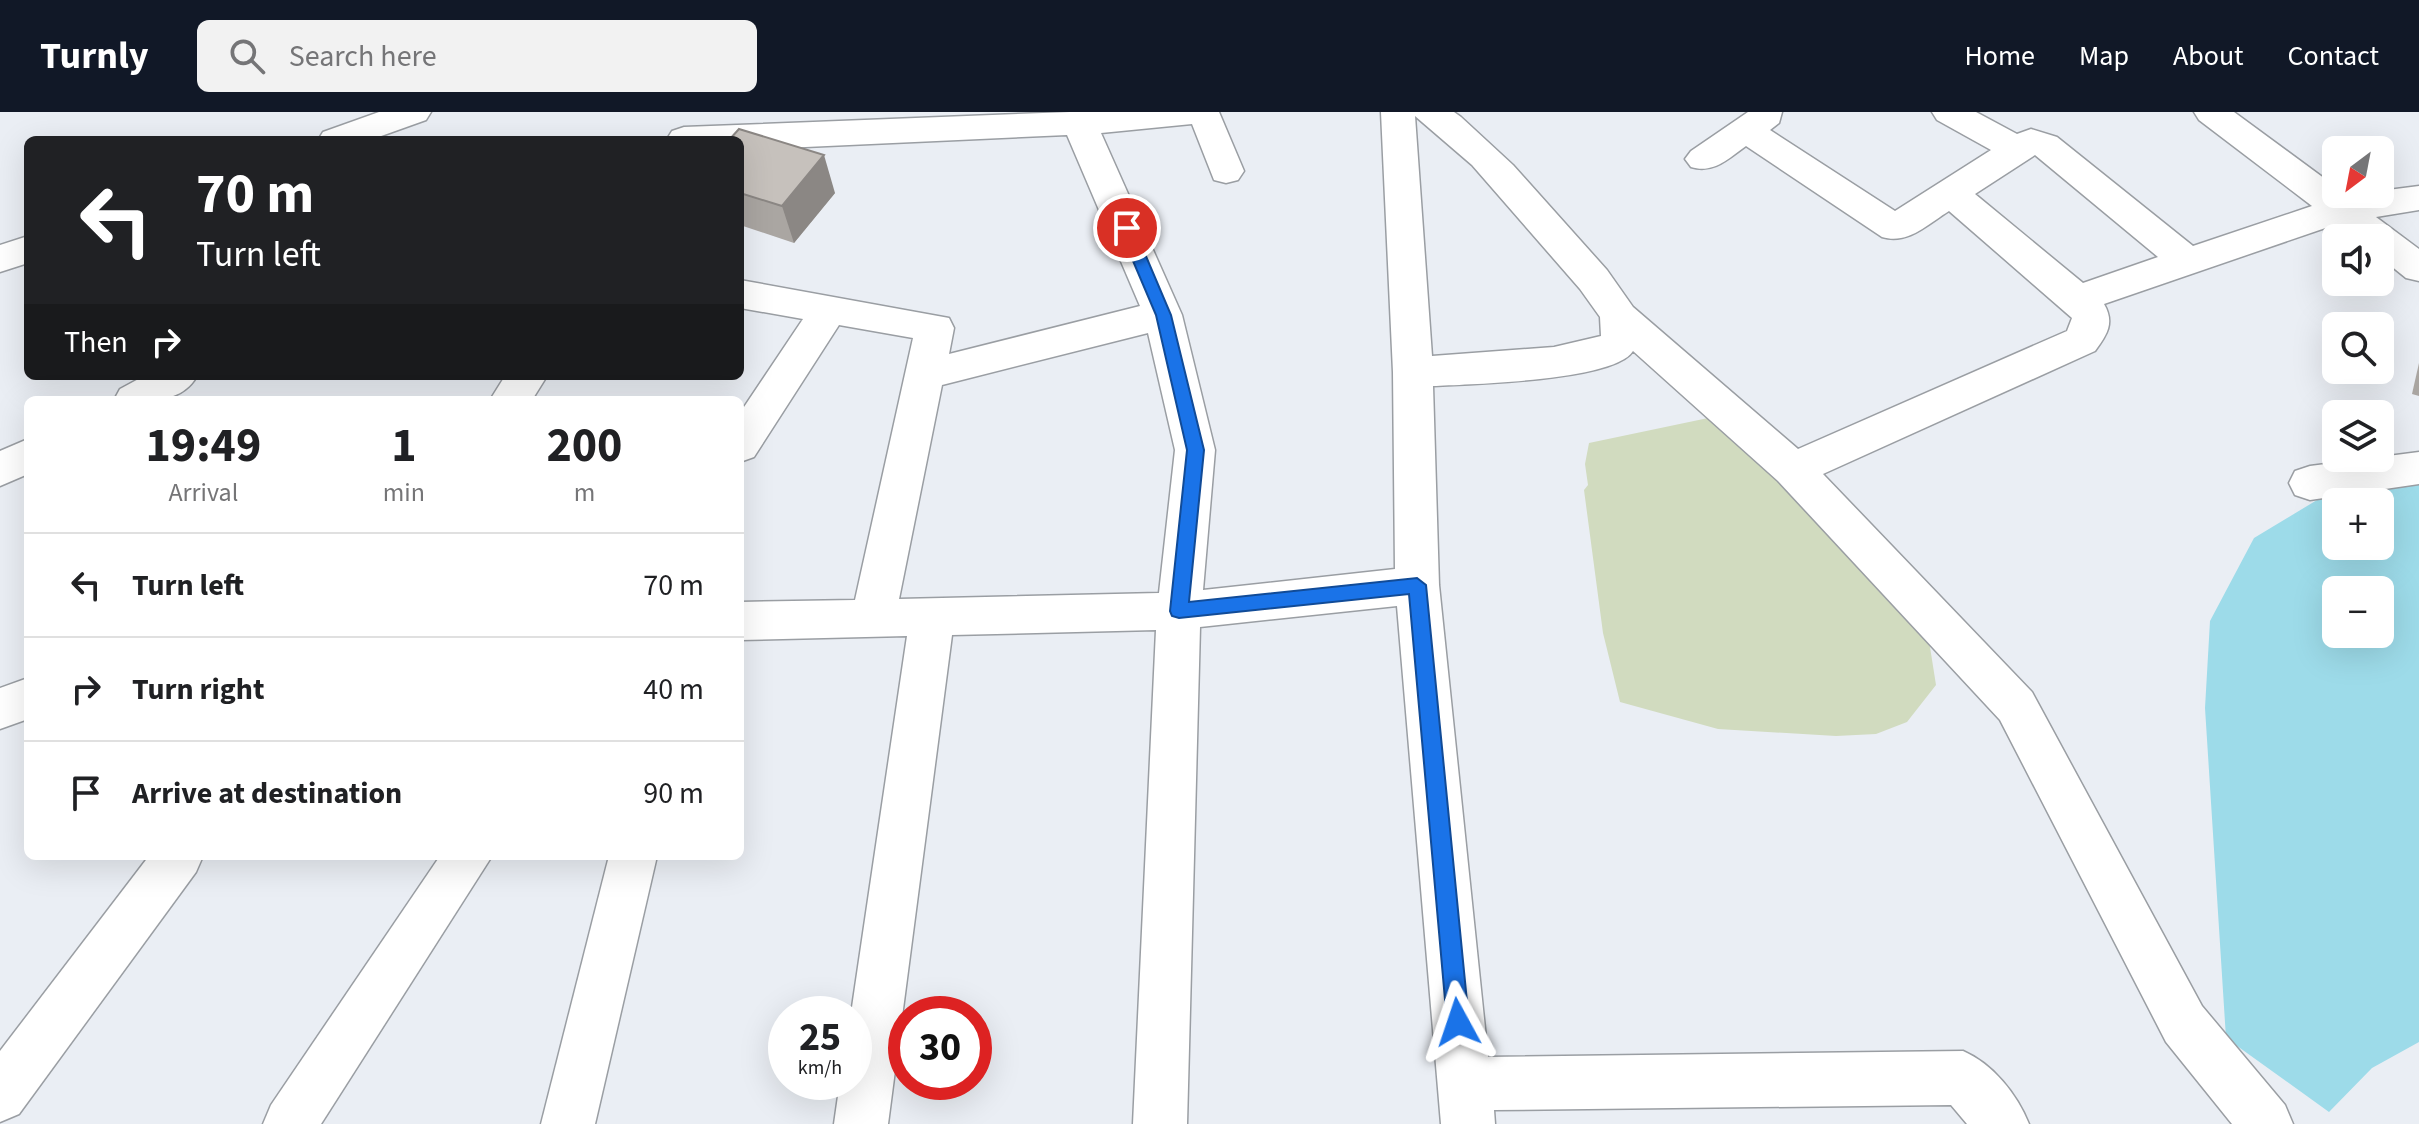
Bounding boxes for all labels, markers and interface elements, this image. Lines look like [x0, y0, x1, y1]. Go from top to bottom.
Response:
search box [197, 20, 757, 92]
text: Turnly [40, 29, 149, 83]
icon: search [225, 34, 269, 78]
text: Search here [289, 35, 437, 78]
text: Home [1964, 36, 2035, 76]
text: Map [2079, 36, 2129, 76]
text: About [2173, 36, 2244, 76]
text: Contact [2288, 36, 2379, 76]
north arrow [2322, 136, 2394, 208]
map controls [2322, 136, 2394, 648]
text: 70 m [196, 155, 314, 234]
icon: left [64, 168, 168, 272]
pin [1093, 194, 1161, 262]
icon: arrive [1105, 206, 1149, 250]
button: sound [2322, 224, 2394, 296]
text: Turn left [196, 229, 321, 280]
button: search [2322, 312, 2394, 384]
icon: right [144, 320, 188, 364]
text: Then [64, 321, 128, 364]
button: layers [2322, 400, 2394, 472]
text: 19:49 [145, 412, 261, 480]
text: 1 [391, 412, 417, 480]
text: 200 [546, 412, 622, 480]
text: Arrival [168, 474, 238, 511]
text: min [383, 474, 425, 511]
text: m [574, 474, 595, 511]
button: + [2322, 488, 2394, 560]
icon: left [64, 563, 108, 607]
text: Turn left [132, 564, 244, 607]
text: 70 m [643, 564, 704, 607]
button: − [2322, 576, 2394, 648]
icon: right [64, 667, 108, 711]
text: Turn right [132, 668, 264, 711]
text: 40 m [643, 668, 704, 711]
icon: arrive [64, 771, 108, 815]
text: Arrive at destination [132, 772, 402, 815]
text: 90 m [643, 772, 704, 815]
position arrow [1416, 980, 1500, 1064]
speed limit sign: 30 [888, 996, 992, 1100]
text: 25 [799, 1009, 841, 1066]
text: km/h [798, 1054, 842, 1082]

